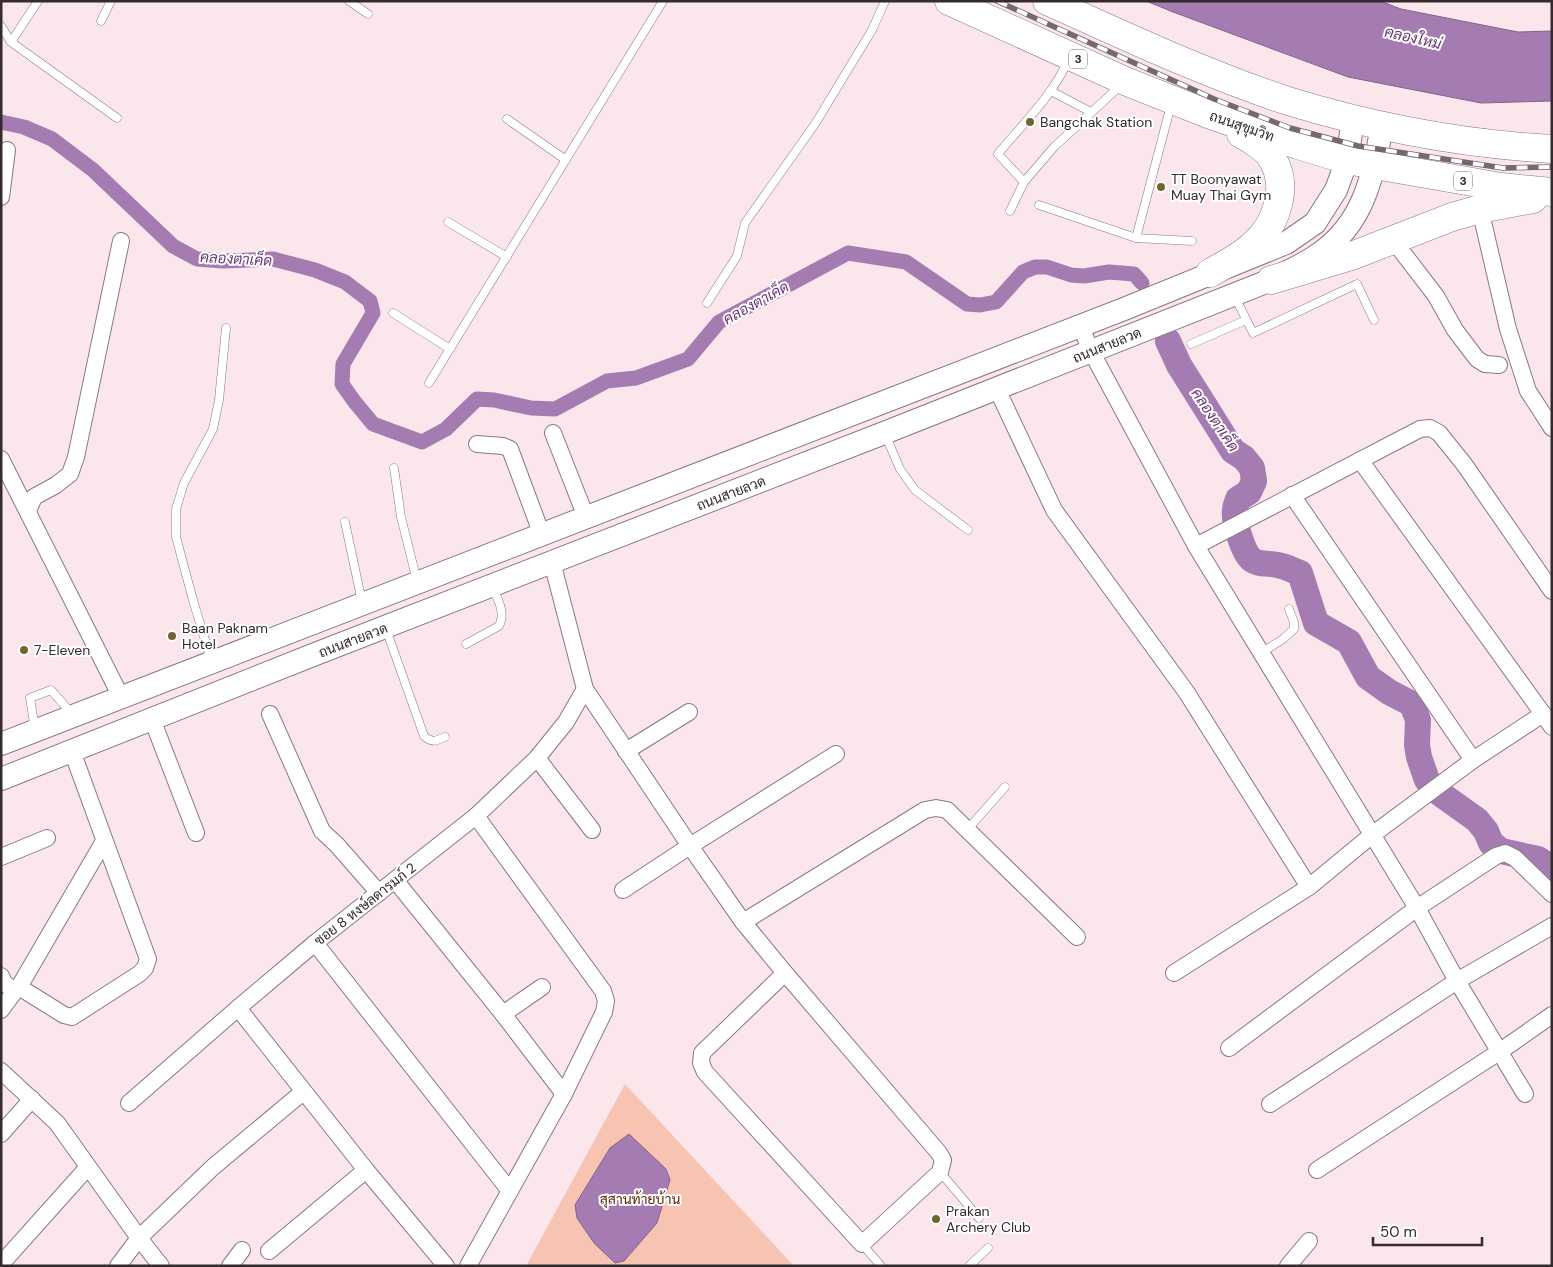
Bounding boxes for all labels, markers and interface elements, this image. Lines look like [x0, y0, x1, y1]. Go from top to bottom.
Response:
water label: คลองใหม่ [1383, 22, 1444, 54]
road number: 3 [1069, 50, 1087, 68]
street label: ถนนสุขุมวิท [1207, 107, 1277, 146]
place label: Bangchak Station [1040, 113, 1152, 131]
marker: Bangchak Station [1024, 116, 1036, 128]
place label: TT Boonyawat Muay Thai Gym [1171, 170, 1271, 204]
road number: 3 [1454, 172, 1472, 190]
marker: TT Boonyawat Muay Thai Gym [1155, 181, 1167, 193]
water label: คลองตาเค็ด [199, 246, 273, 271]
water label: คลองตาเค็ด [719, 276, 793, 329]
street label: ถนนสายลวด [1070, 323, 1144, 367]
water label: คลองตาเค็ด [1186, 384, 1244, 456]
street label: ถนนสายลวด [694, 472, 768, 514]
place label: Baan Paknam Hotel [182, 619, 268, 653]
street label: ถนนสายลวด [316, 619, 390, 661]
marker: Baan Paknam Hotel [166, 630, 178, 642]
place label: 7-Eleven [34, 641, 90, 659]
marker: 7-Eleven [18, 644, 30, 656]
street label: ซอย 8 หงษ์ลดารมภ์ 2 [310, 859, 420, 949]
park label: สุสานท้ายบ้าน [600, 1190, 680, 1209]
place label: Prakan Archery Club [946, 1202, 1031, 1236]
marker: Prakan Archery Club [930, 1213, 942, 1225]
scale bar [1373, 1214, 1482, 1246]
text: 50 m [1380, 1222, 1417, 1242]

